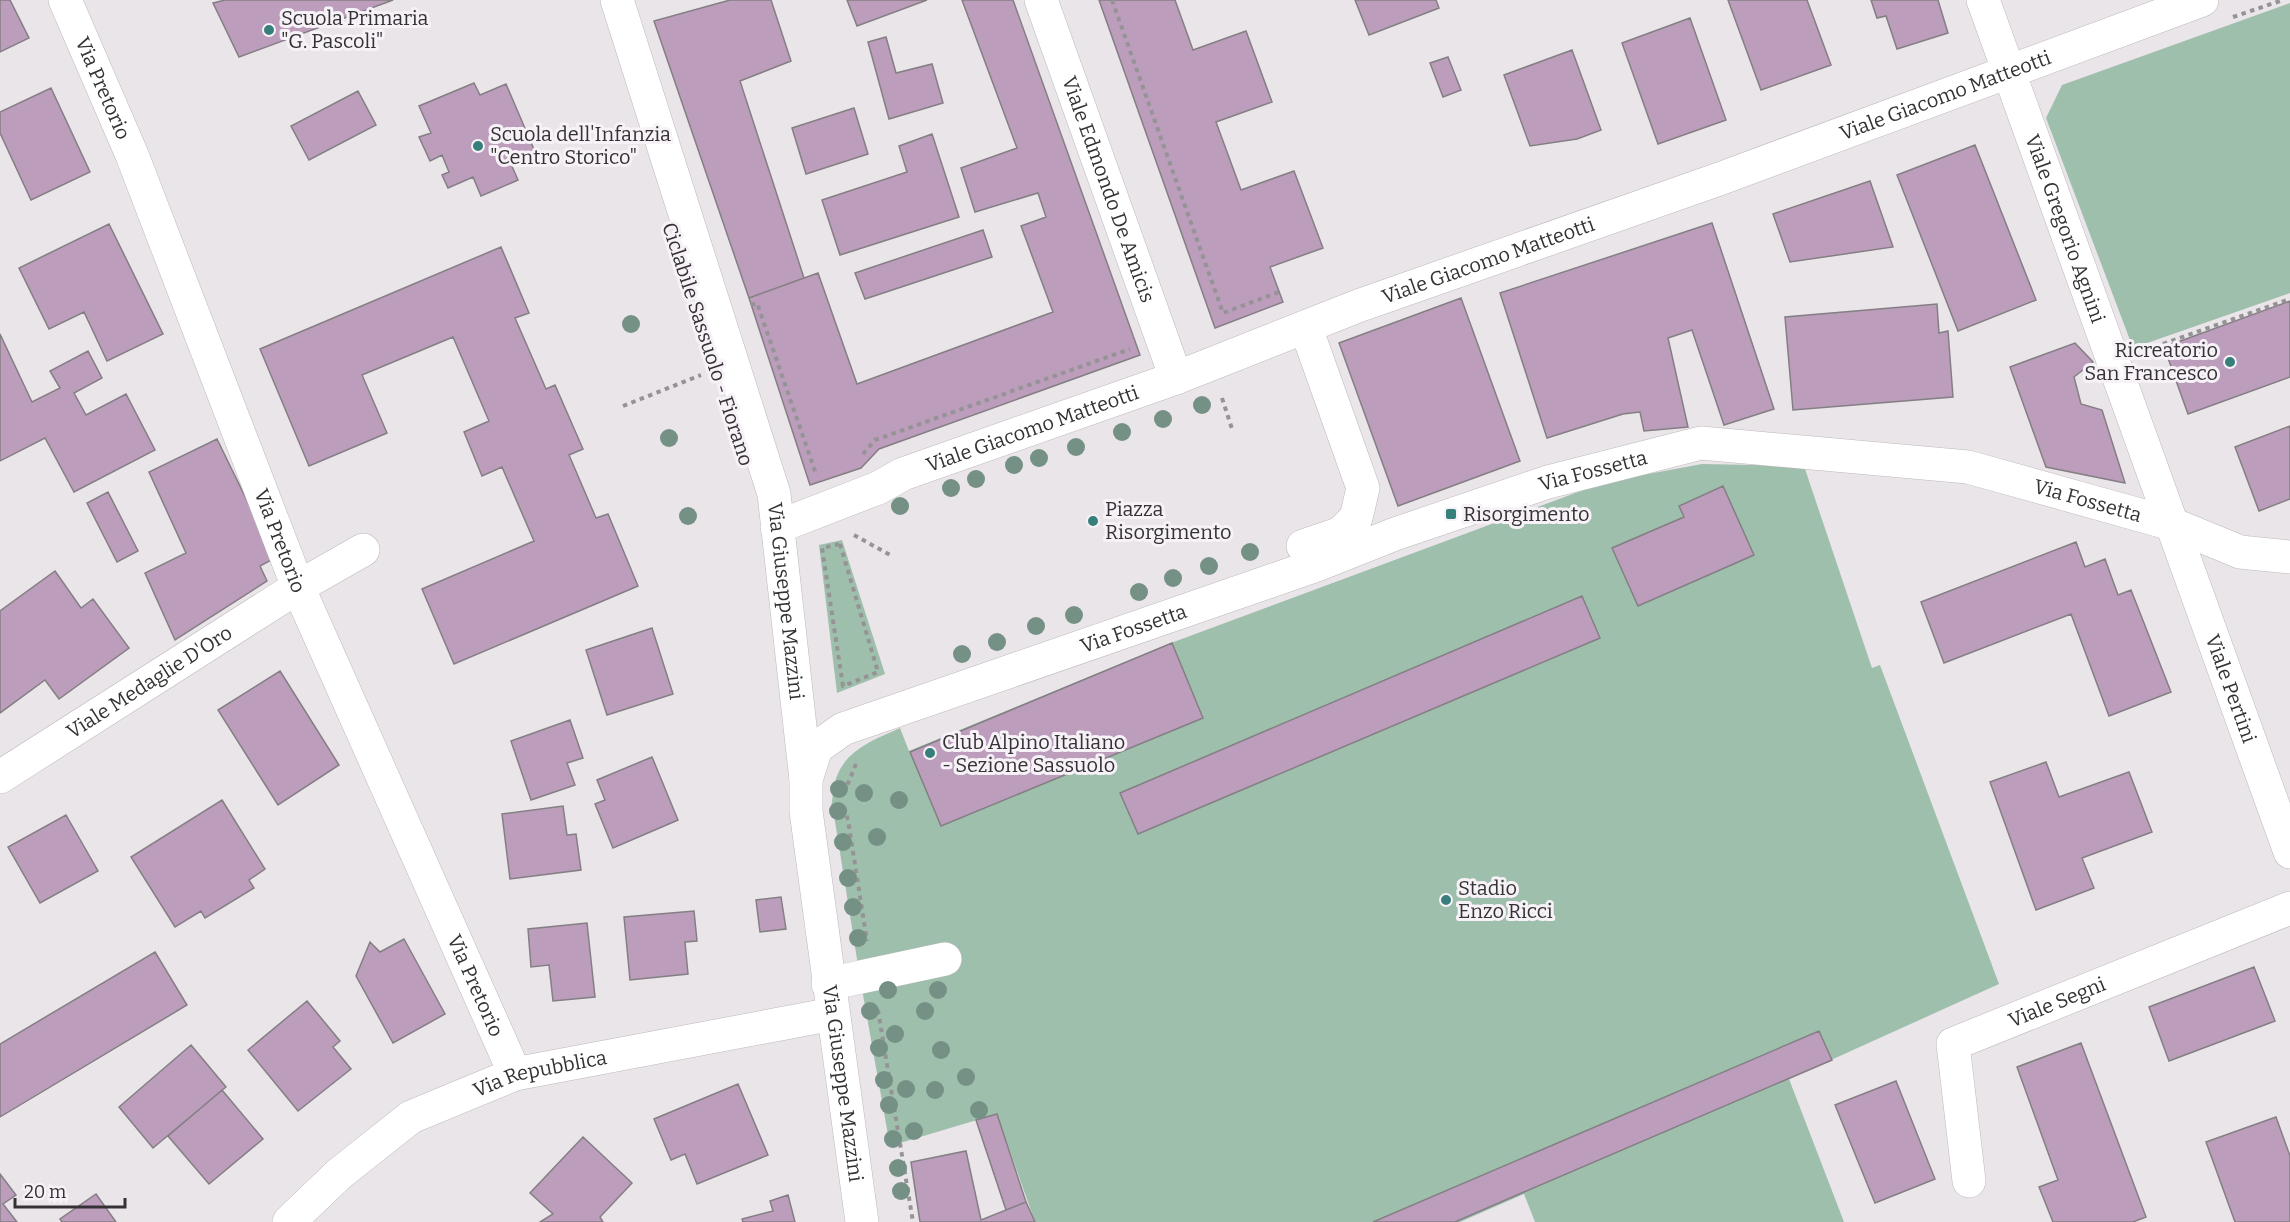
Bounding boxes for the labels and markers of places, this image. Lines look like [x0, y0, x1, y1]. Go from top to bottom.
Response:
place label: Scuola Primaria "G. Pascoli" [281, 6, 429, 53]
marker: Scuola Primaria "G. Pascoli" [262, 23, 276, 37]
place label: Scuola dell'Infanzia "Centro Storico" [490, 122, 671, 169]
marker: Scuola dell'Infanzia "Centro Storico" [471, 139, 485, 153]
place label: Ricreatorio San Francesco [2084, 338, 2218, 385]
marker: Ricreatorio San Francesco [2223, 355, 2237, 369]
place label: Piazza Risorgimento [1105, 497, 1231, 544]
place label: Risorgimento [1463, 502, 1589, 526]
marker: Risorgimento [1444, 507, 1458, 521]
marker: Piazza Risorgimento [1086, 514, 1100, 528]
place label: Club Alpino Italiano - Sezione Sassuolo [942, 730, 1125, 777]
marker: Club Alpino Italiano - Sezione Sassuolo [923, 746, 937, 760]
place label: Stadio Enzo Ricci [1458, 876, 1553, 923]
marker: Stadio Enzo Ricci [1439, 893, 1453, 907]

